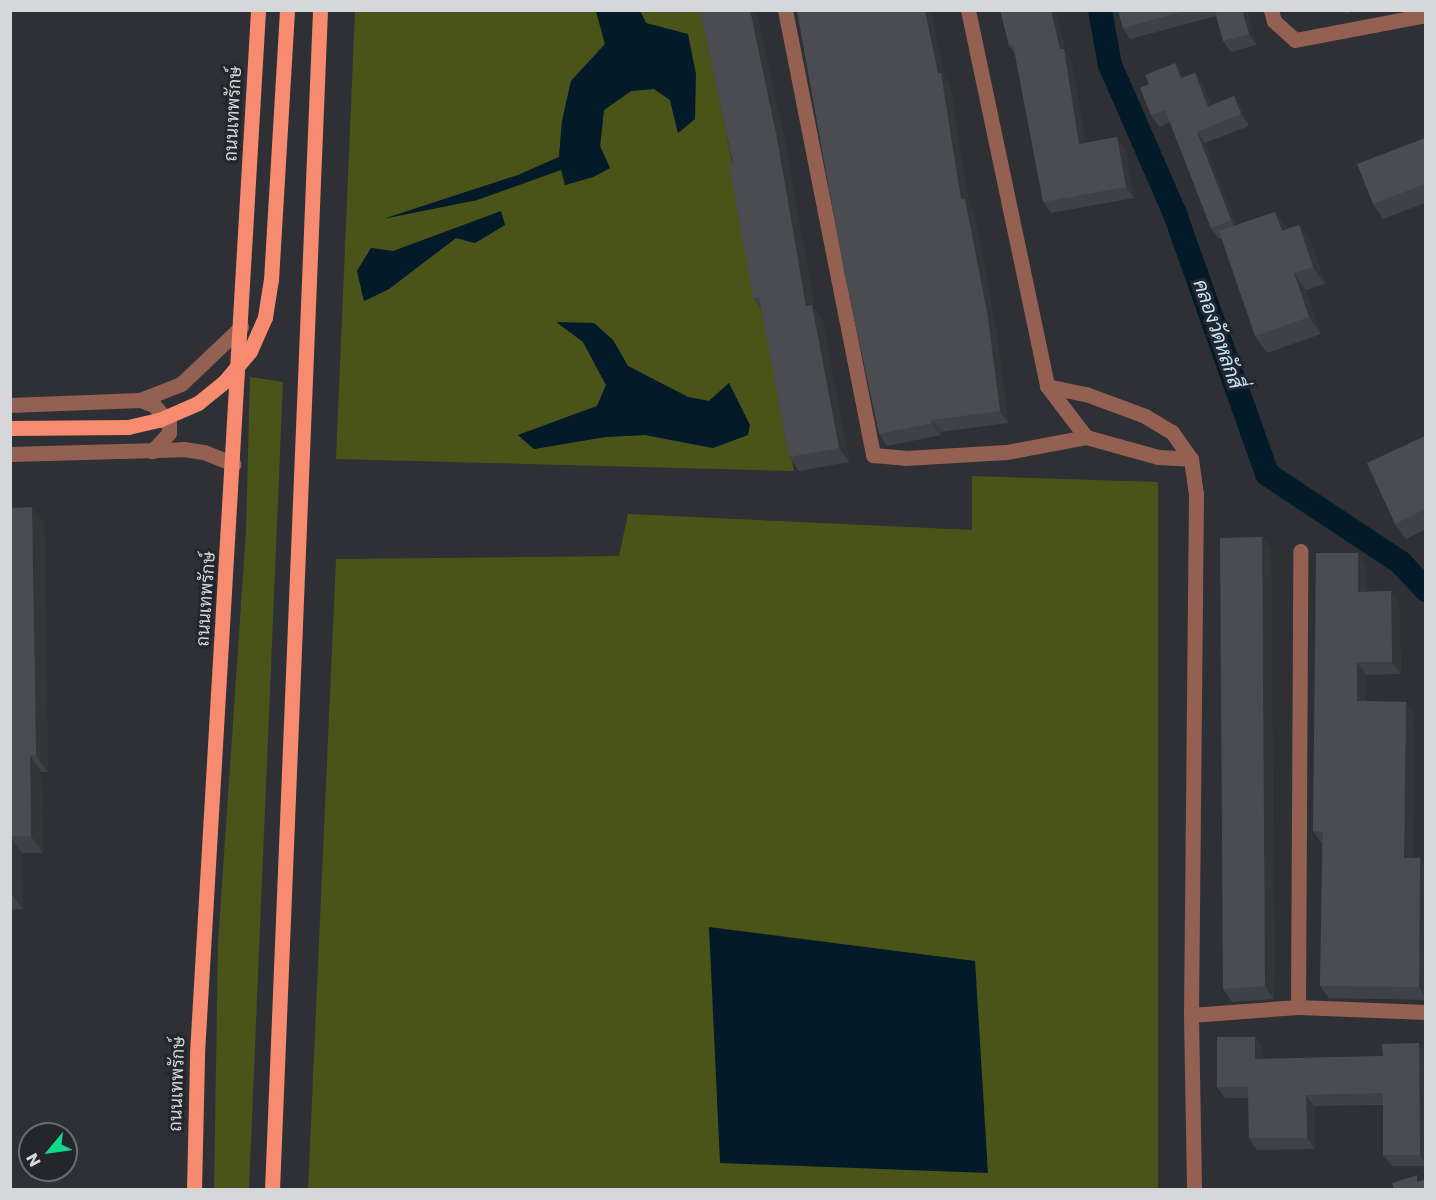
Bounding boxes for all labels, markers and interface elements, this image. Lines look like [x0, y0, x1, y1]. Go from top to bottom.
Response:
street label: ถนนเทพรักษ์ [220, 66, 246, 162]
water label: คลองวัดหลักสี่ [1188, 276, 1248, 392]
street label: ถนนเทพรักษ์ [192, 551, 220, 647]
street label: ถนนเทพรักษ์ [165, 1036, 189, 1132]
north arrow [18, 1122, 78, 1182]
text: N [21, 1149, 47, 1171]

